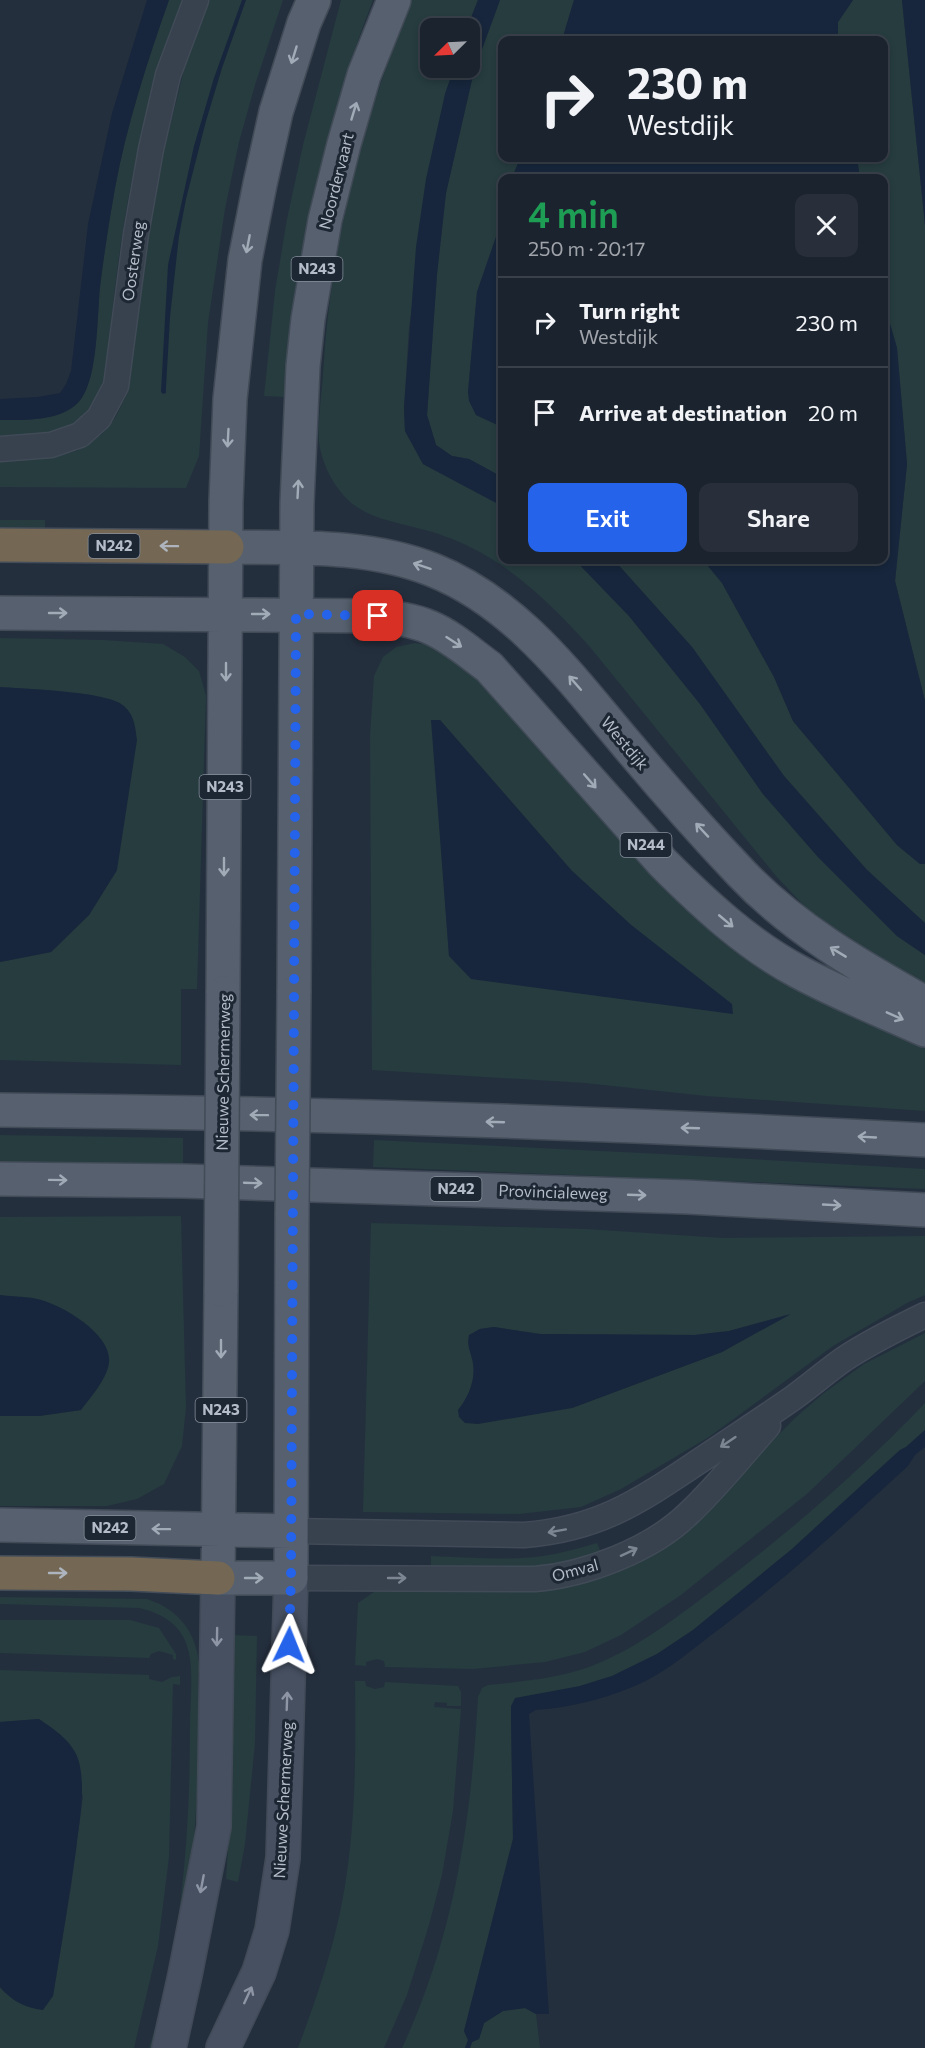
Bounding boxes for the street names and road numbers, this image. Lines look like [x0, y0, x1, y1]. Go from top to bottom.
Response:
street label: Noordervaart [314, 130, 357, 231]
street label: Oosterweg [117, 219, 148, 302]
road number: N243 [292, 257, 342, 281]
road number: N242 [88, 534, 140, 558]
street label: Westdijk [598, 712, 653, 773]
road number: N243 [200, 775, 250, 799]
road number: N244 [620, 833, 672, 857]
street label: Nieuwe Schermerweg [212, 993, 233, 1151]
road number: N242 [430, 1177, 482, 1201]
street label: Provincialeweg [498, 1180, 608, 1203]
road number: N243 [196, 1398, 246, 1422]
road number: N242 [84, 1516, 136, 1540]
street label: Omval [550, 1554, 600, 1585]
street label: Nieuwe Schermerweg [269, 1721, 296, 1879]

